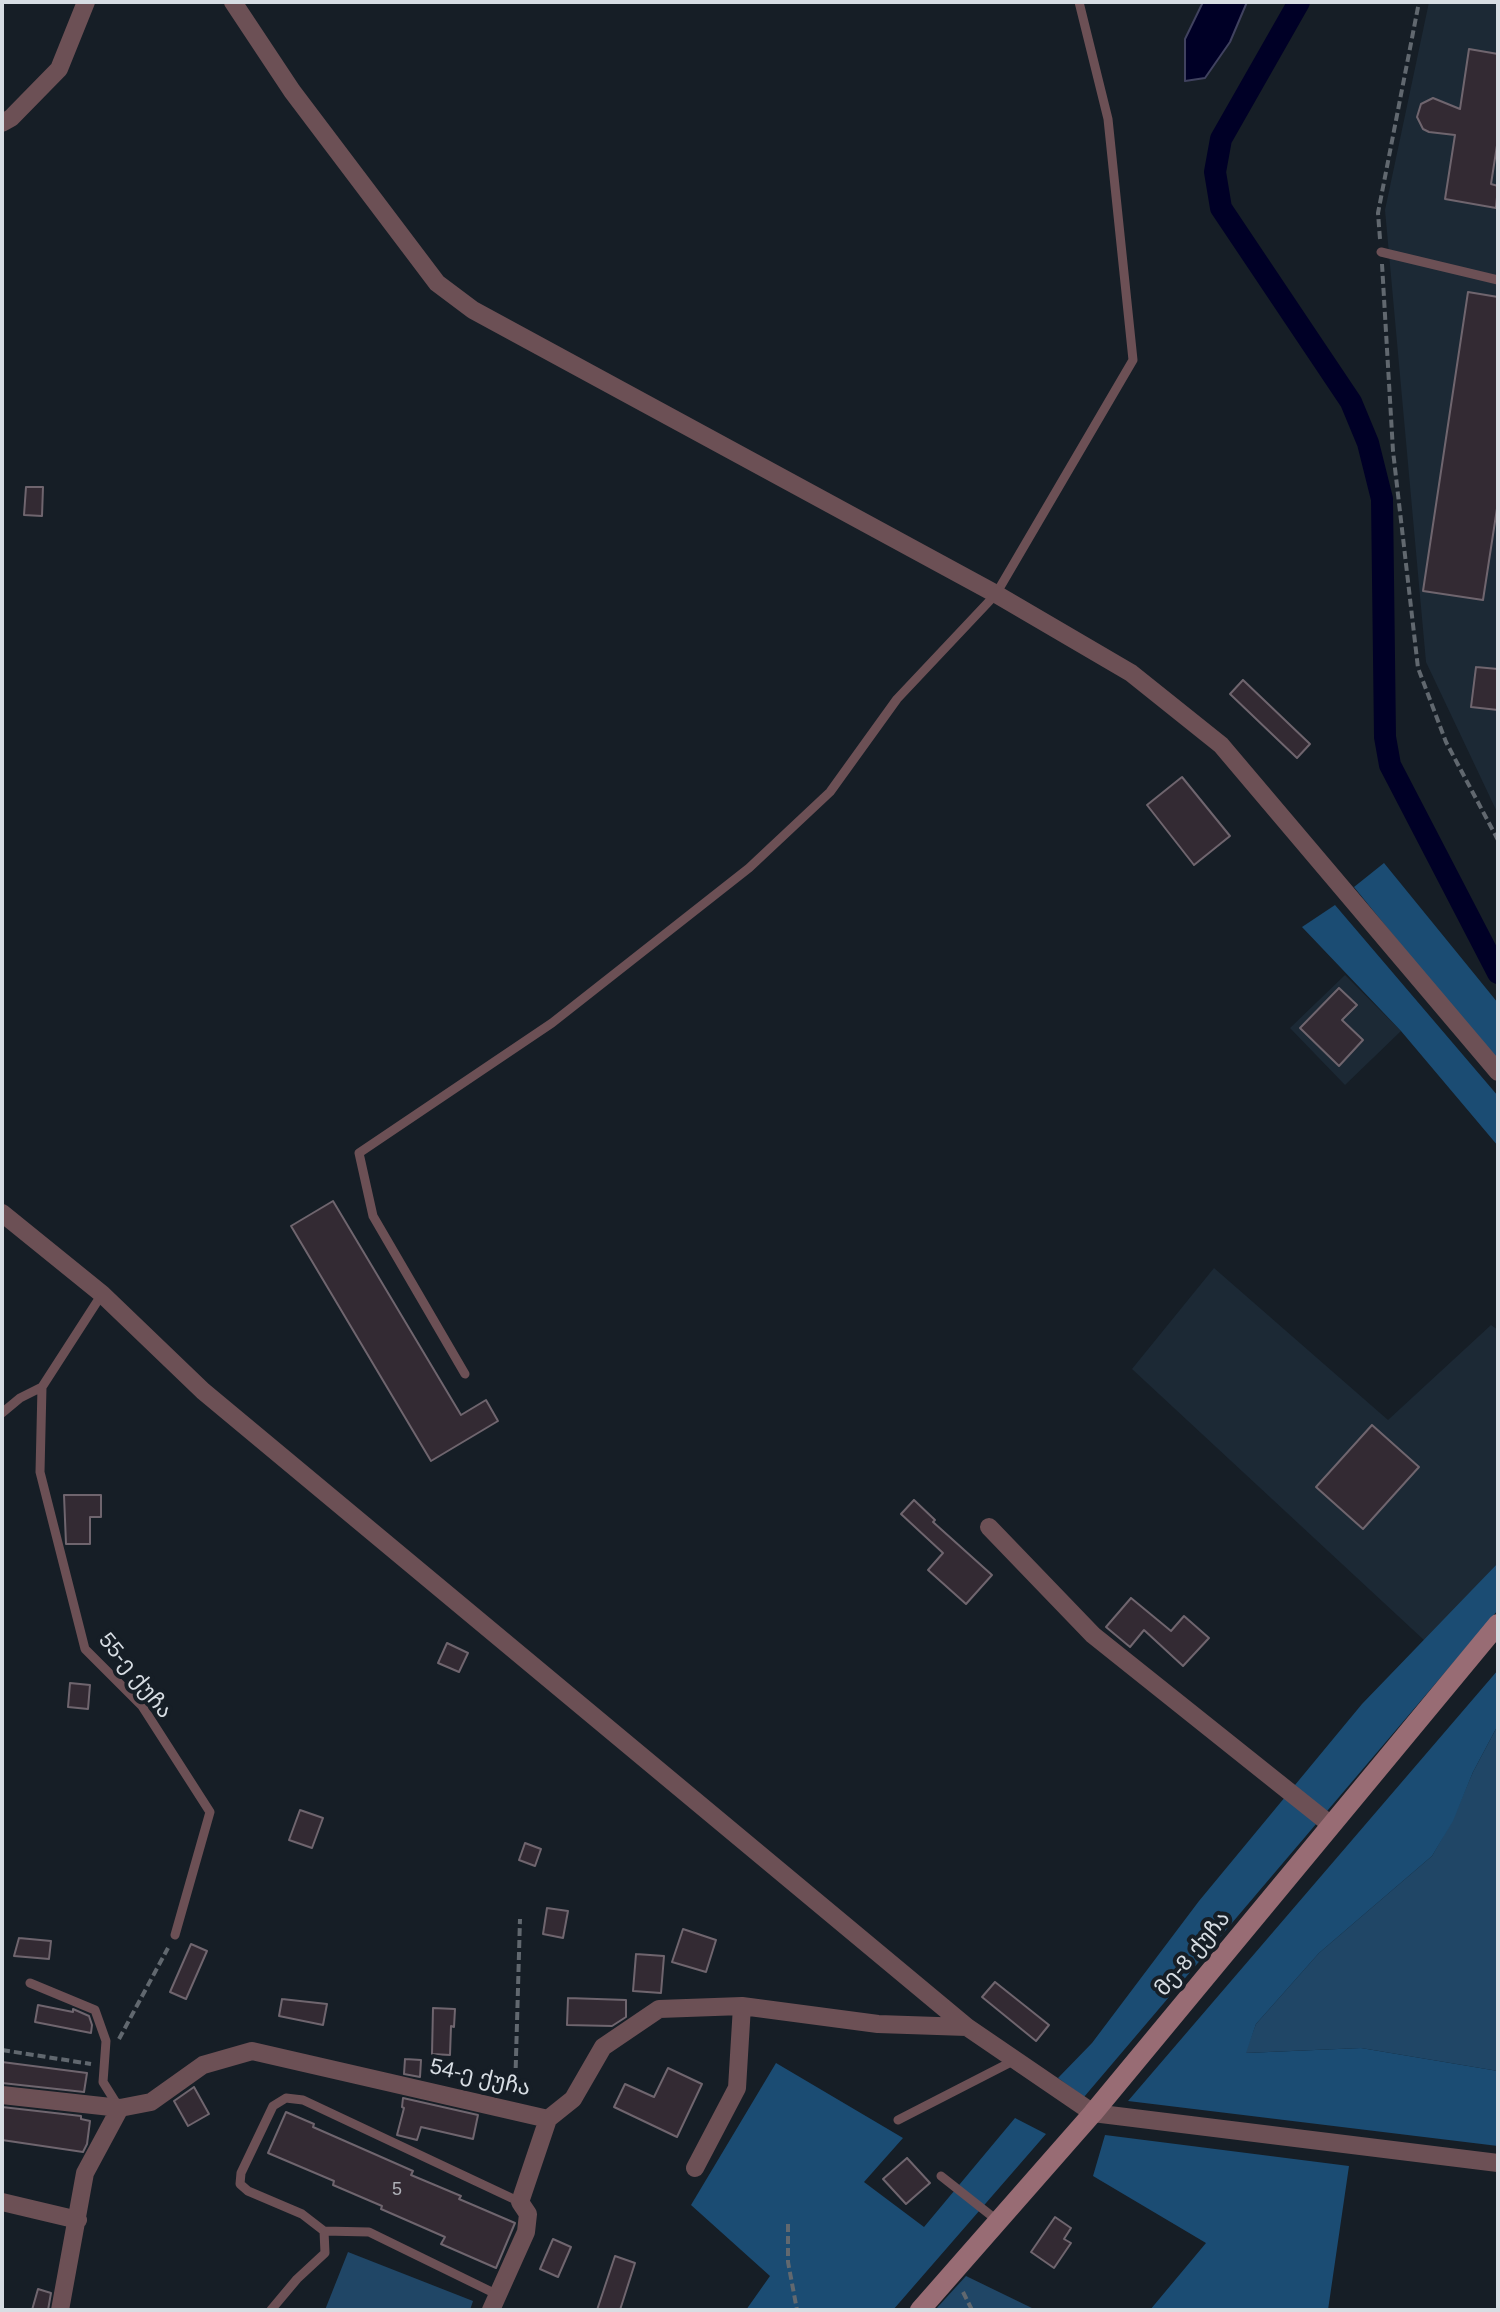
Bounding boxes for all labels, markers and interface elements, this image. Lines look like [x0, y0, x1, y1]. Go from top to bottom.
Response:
street label: 55-ე ქუჩა [93, 1628, 177, 1724]
street label: მე-8 ქუჩა [1150, 1906, 1236, 2002]
street label: 54-ე ქუჩა [427, 2054, 533, 2102]
house number: 5 [392, 2179, 402, 2201]

